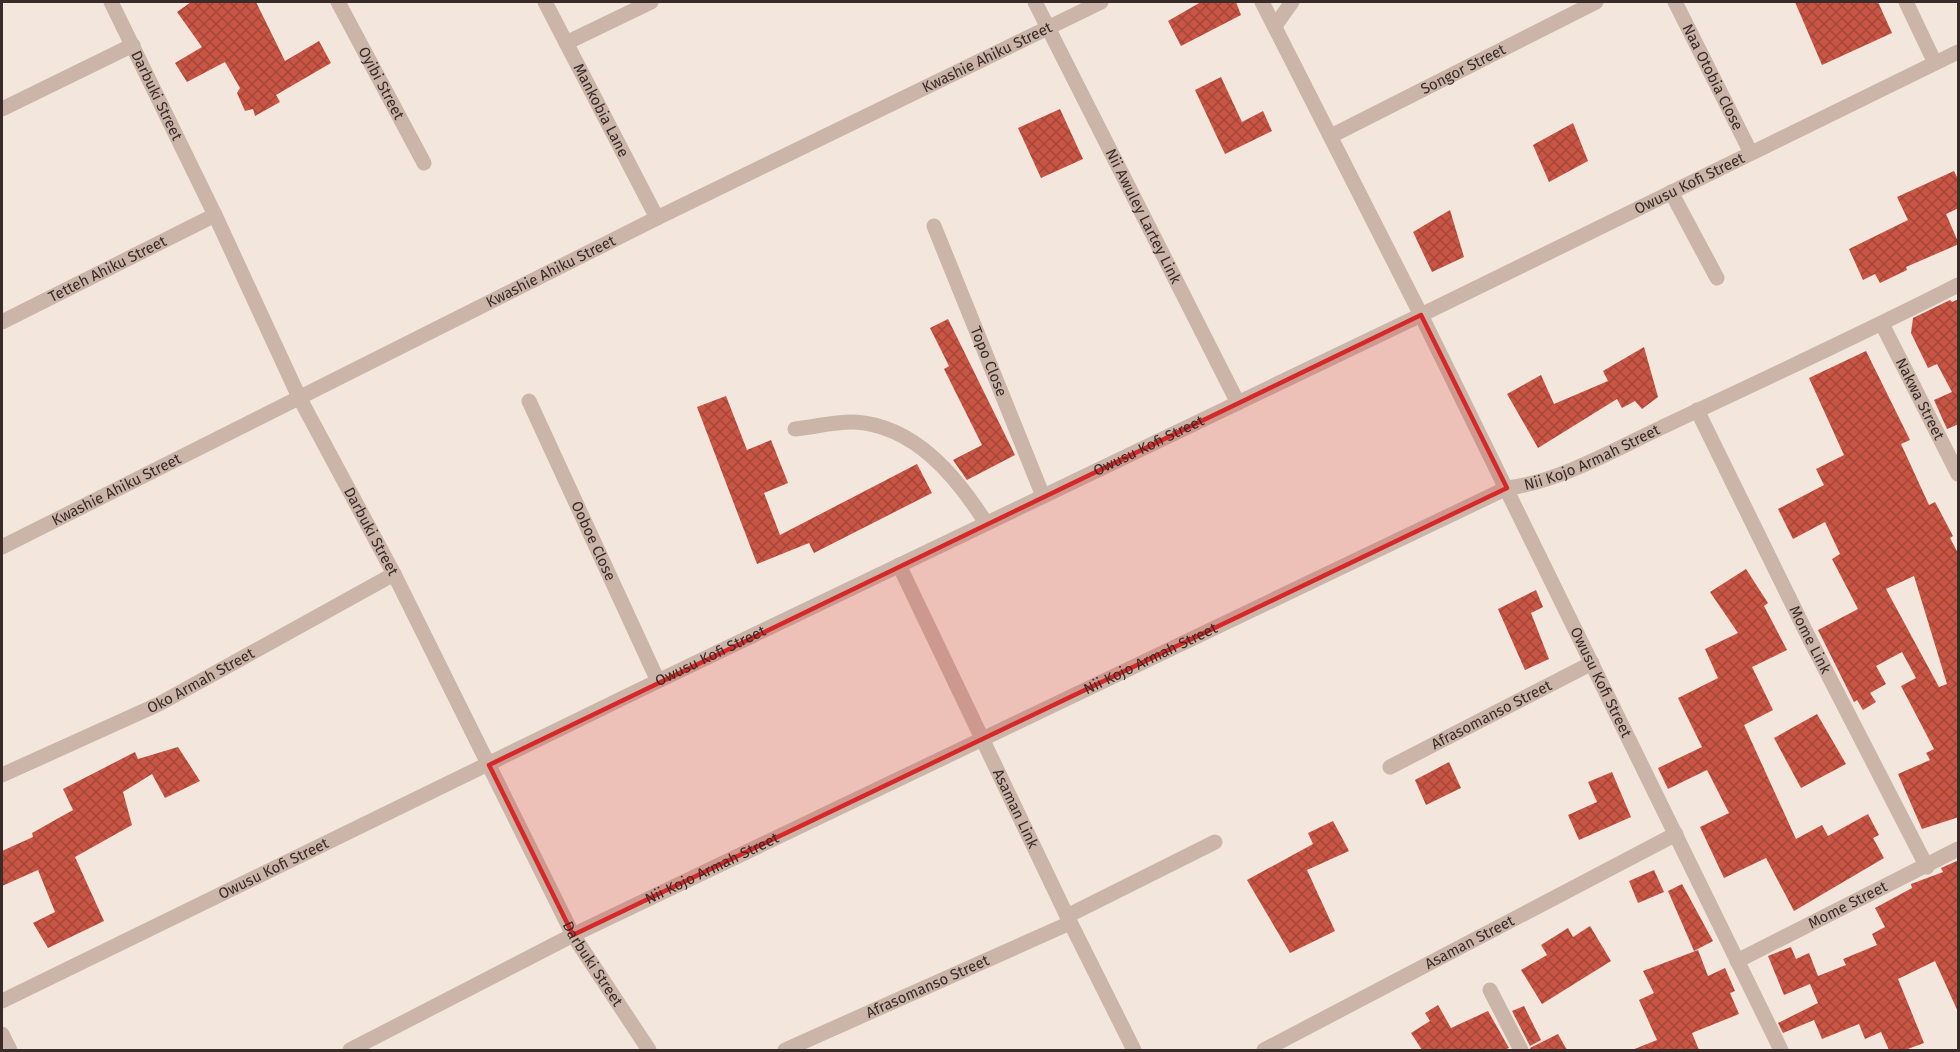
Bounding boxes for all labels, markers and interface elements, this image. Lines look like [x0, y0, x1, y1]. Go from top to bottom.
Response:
street label: Kwashie Ahiku Street [919, 18, 1055, 97]
street label: Naa Otobia Close [1678, 21, 1747, 133]
street label: Songor Street [1418, 40, 1509, 98]
street label: Oyibi Street [355, 44, 408, 123]
street label: Darbuki Street [127, 48, 186, 144]
street label: Mankobia Lane [570, 61, 633, 160]
street label: Nii Awuley Lartey Link [1102, 146, 1185, 287]
street label: Owusu Kofi Street [1631, 149, 1748, 218]
street label: Kwashie Ahiku Street [483, 231, 619, 311]
street label: Tetteh Ahiku Street [46, 232, 170, 306]
street label: Topo Close [966, 324, 1011, 399]
street label: Nakwa Street [1892, 355, 1949, 443]
street label: Owusu Kofi Street [1090, 411, 1207, 480]
street label: Nii Kojo Armah Street [1522, 420, 1663, 494]
street label: Kwashie Ahiku Street [49, 449, 185, 530]
street label: Darbuki Street [340, 484, 402, 579]
street label: Ooboe Close [567, 498, 620, 583]
street label: Mome Link [1786, 603, 1835, 677]
street label: Nii Kojo Armah Street [1081, 619, 1221, 698]
street label: Owusu Kofi Street [652, 621, 769, 690]
street label: Owusu Kofi Street [1566, 624, 1636, 741]
street label: Oko Armah Street [144, 644, 258, 717]
street label: Afrasomanso Street [1428, 676, 1555, 753]
street label: Asaman Link [989, 766, 1042, 851]
street label: Nii Kojo Armah Street [642, 829, 782, 908]
street label: Owusu Kofi Street [215, 834, 332, 903]
street label: Mome Street [1805, 877, 1891, 932]
street label: Asaman Street [1422, 911, 1518, 973]
street label: Darbuki Street [559, 918, 627, 1010]
street label: Afrasomanso Street [863, 951, 992, 1022]

